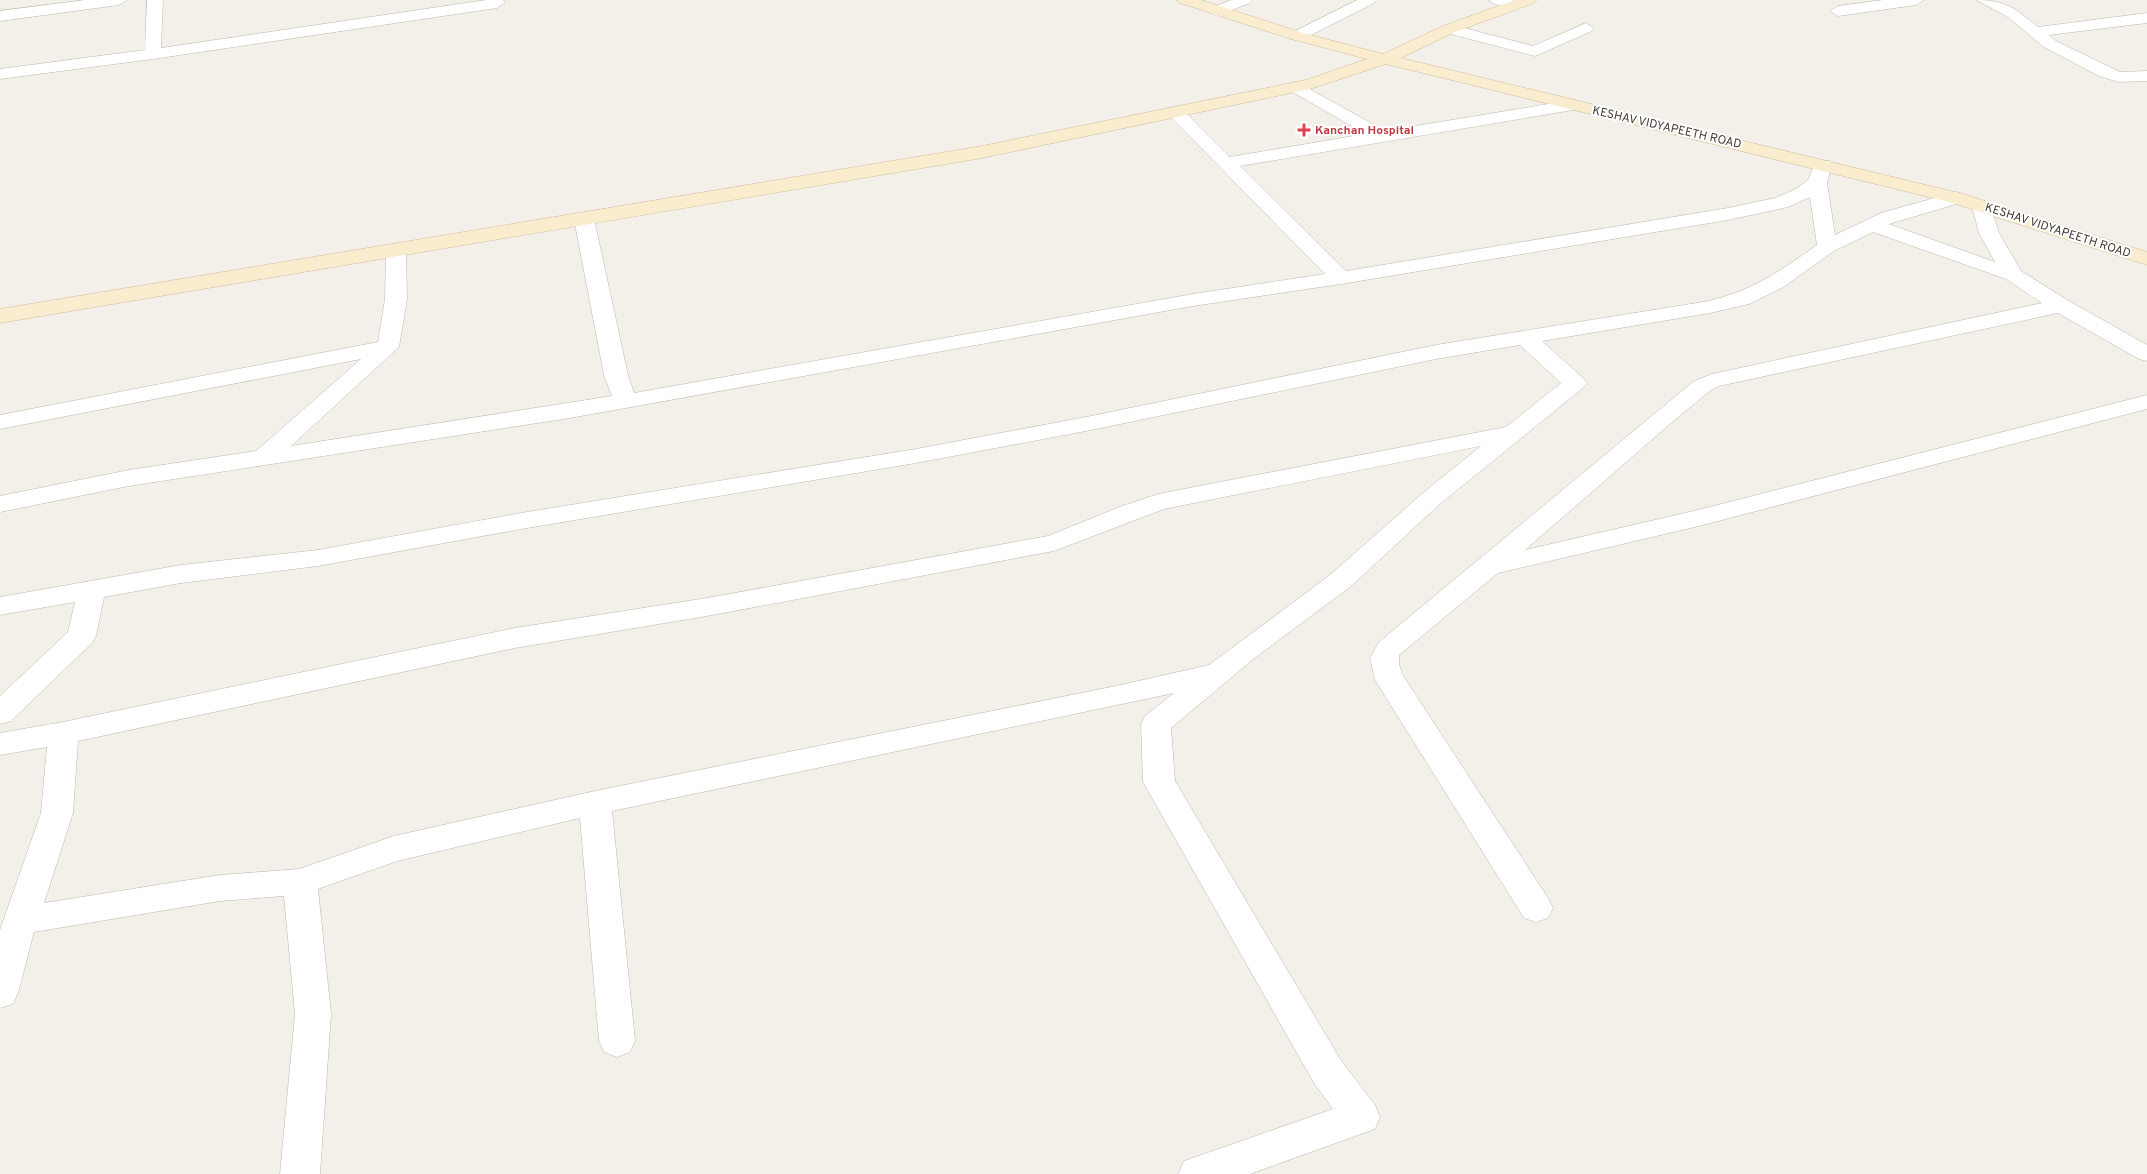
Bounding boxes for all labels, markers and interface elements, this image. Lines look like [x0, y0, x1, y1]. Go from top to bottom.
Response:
street label: KESHAV VIDYAPEETH ROAD [1591, 103, 1743, 153]
marker: Kanchan Hospital [1297, 123, 1311, 137]
place label: Kanchan Hospital [1315, 123, 1414, 139]
street label: KESHAV VIDYAPEETH ROAD [1983, 200, 2133, 262]

